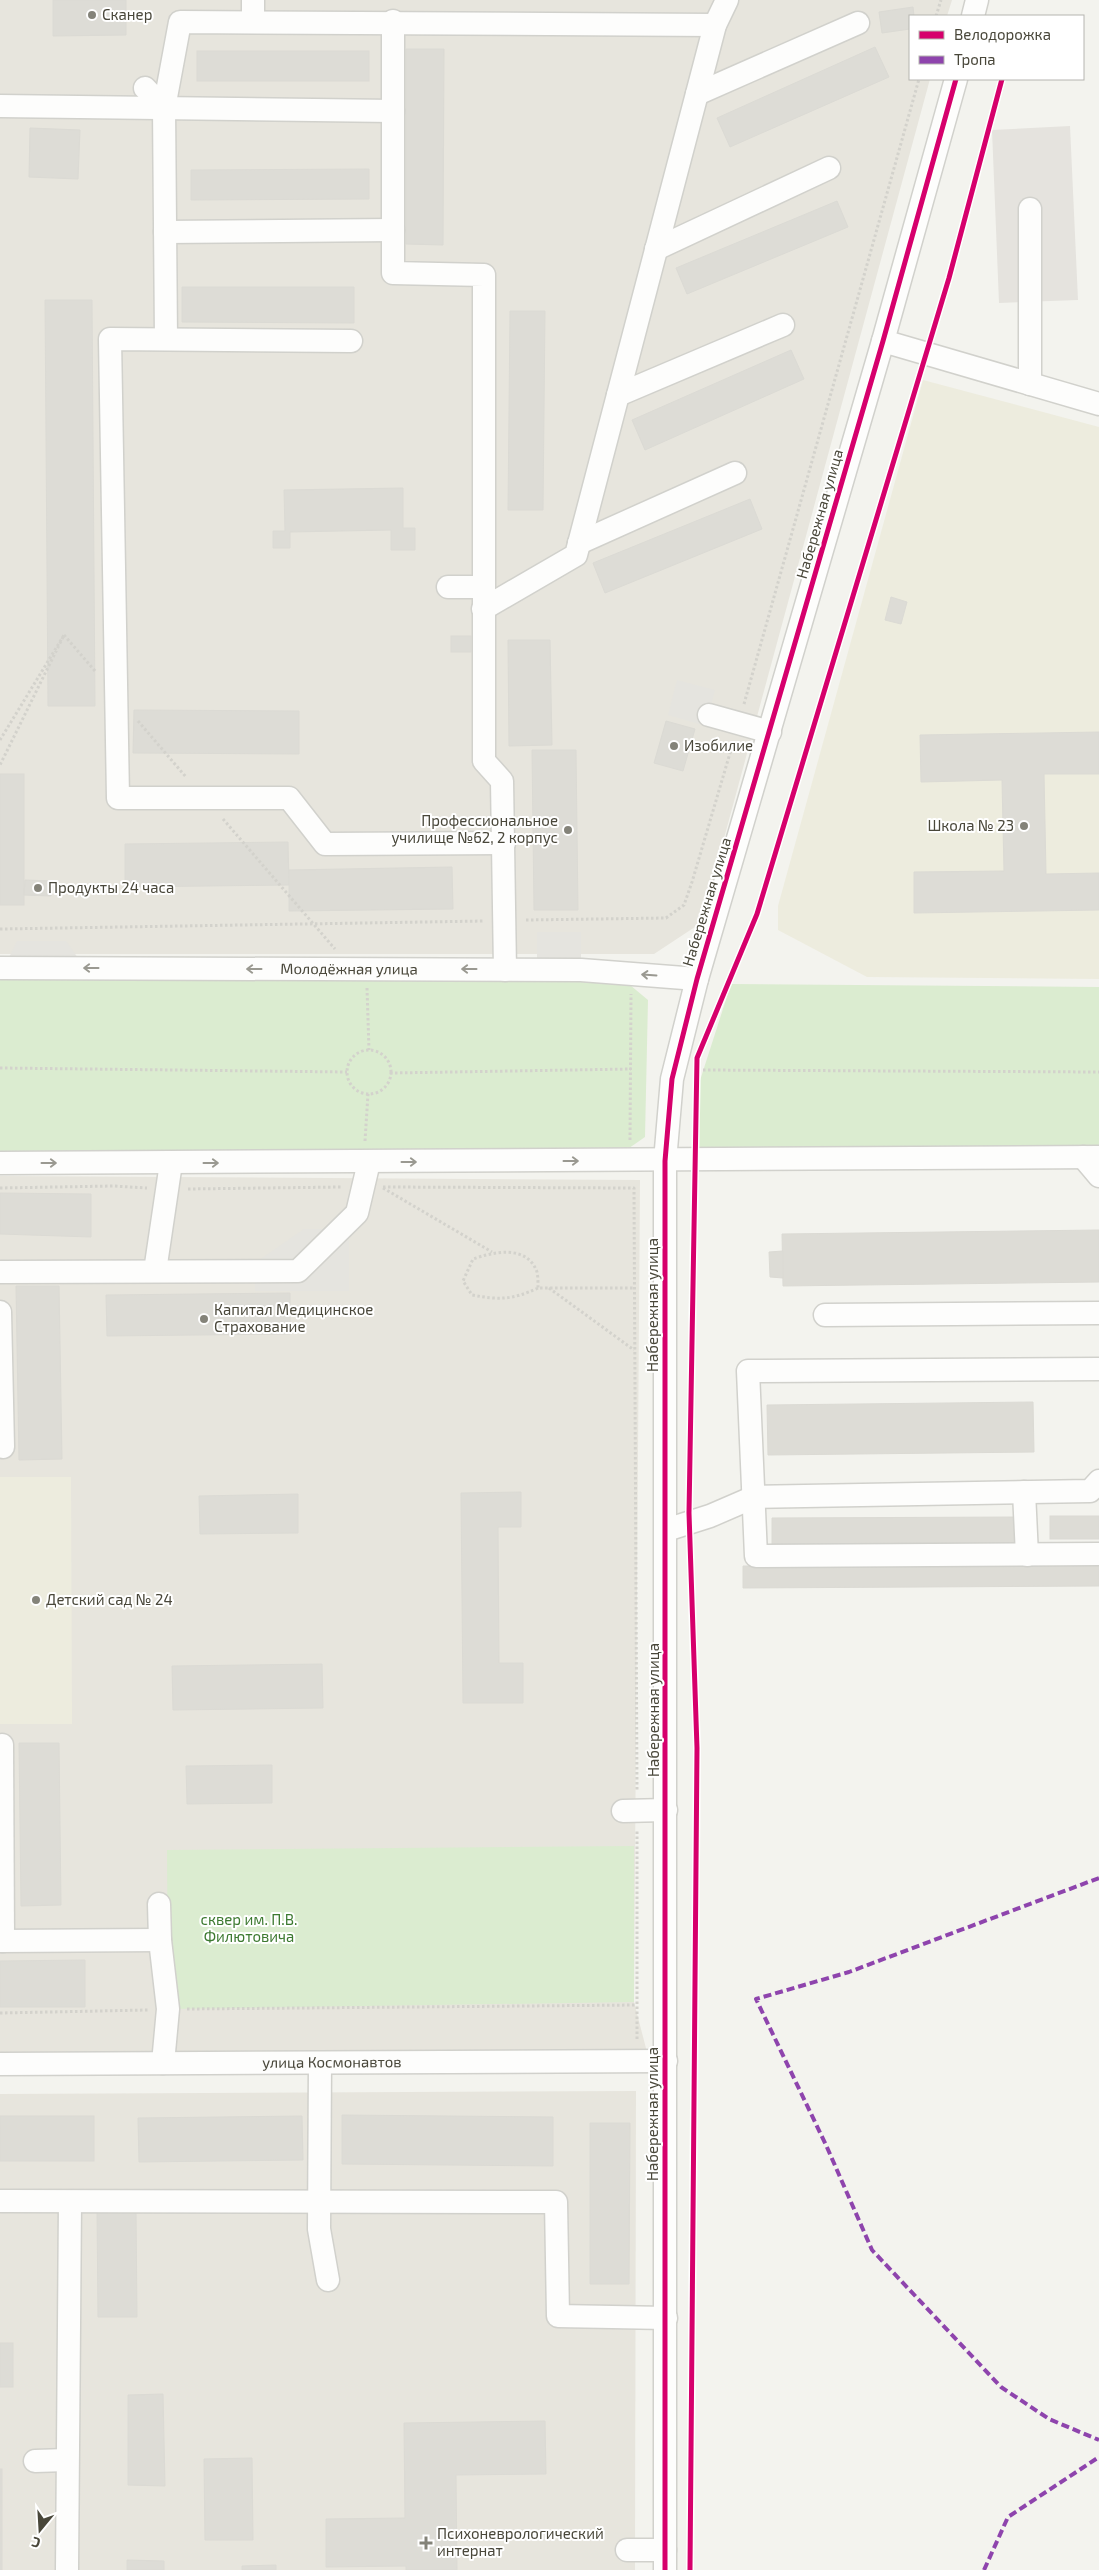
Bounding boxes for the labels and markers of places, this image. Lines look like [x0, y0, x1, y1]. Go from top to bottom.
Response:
place label: Сканер [102, 5, 152, 23]
marker: Сканер [86, 9, 98, 21]
place label: Изобилие [684, 736, 753, 754]
marker: Изобилие [668, 740, 680, 752]
place label: Профессиональное училище №62, 2 корпус [391, 811, 558, 847]
place label: Школа № 23 [927, 816, 1014, 834]
marker: Школа № 23 [1018, 820, 1030, 832]
marker: Профессиональное училище №62, 2 корпус [562, 824, 574, 836]
place label: Продукты 24 часа [48, 878, 174, 897]
marker: Продукты 24 часа [32, 882, 44, 894]
place label: Капитал Медицинское Страхование [214, 1300, 373, 1335]
marker: Капитал Медицинское Страхование [198, 1313, 210, 1325]
place label: Детский сад № 24 [46, 1590, 173, 1608]
marker: Детский сад № 24 [30, 1594, 42, 1606]
place label: Психоневрологический интернат [437, 2524, 604, 2559]
marker: Психоневрологический интернат [419, 2536, 433, 2550]

